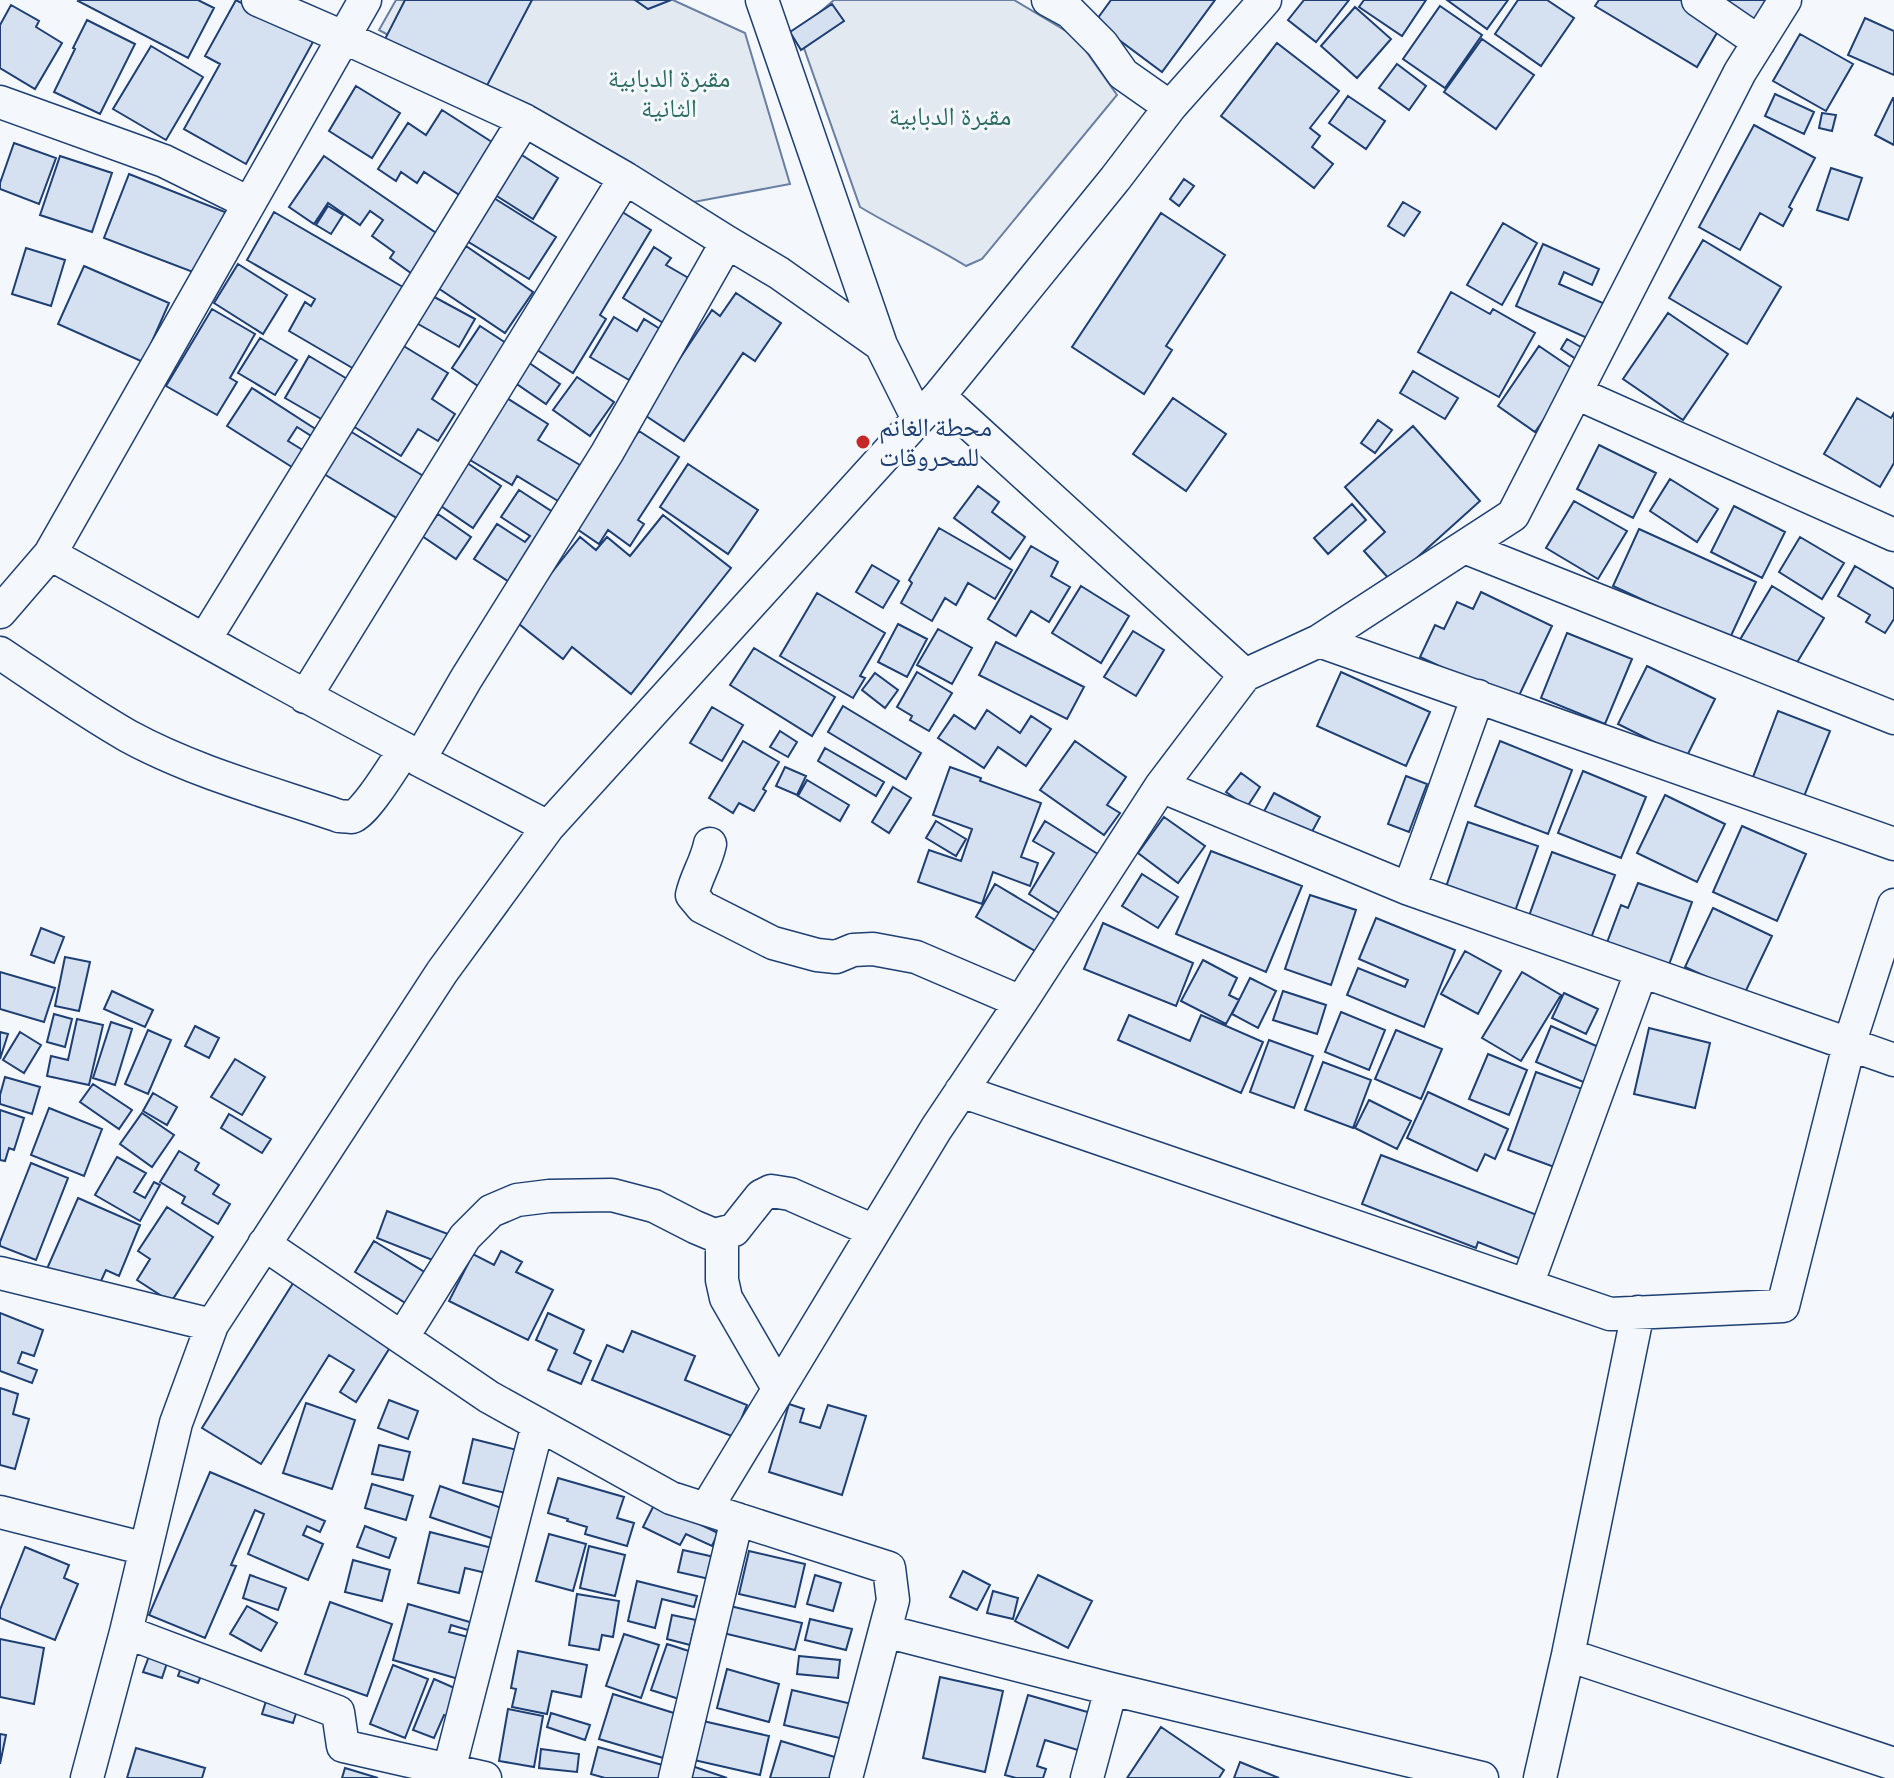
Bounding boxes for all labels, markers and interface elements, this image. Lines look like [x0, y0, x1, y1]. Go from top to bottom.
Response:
park label: مقبرة الدبابية الثانية [608, 60, 730, 125]
park label: مقبرة الدبابية [889, 98, 1011, 133]
place label: محطة الغانم للمحروقات [879, 409, 992, 474]
marker: محطة الغانم للمحروقات [854, 433, 872, 451]

